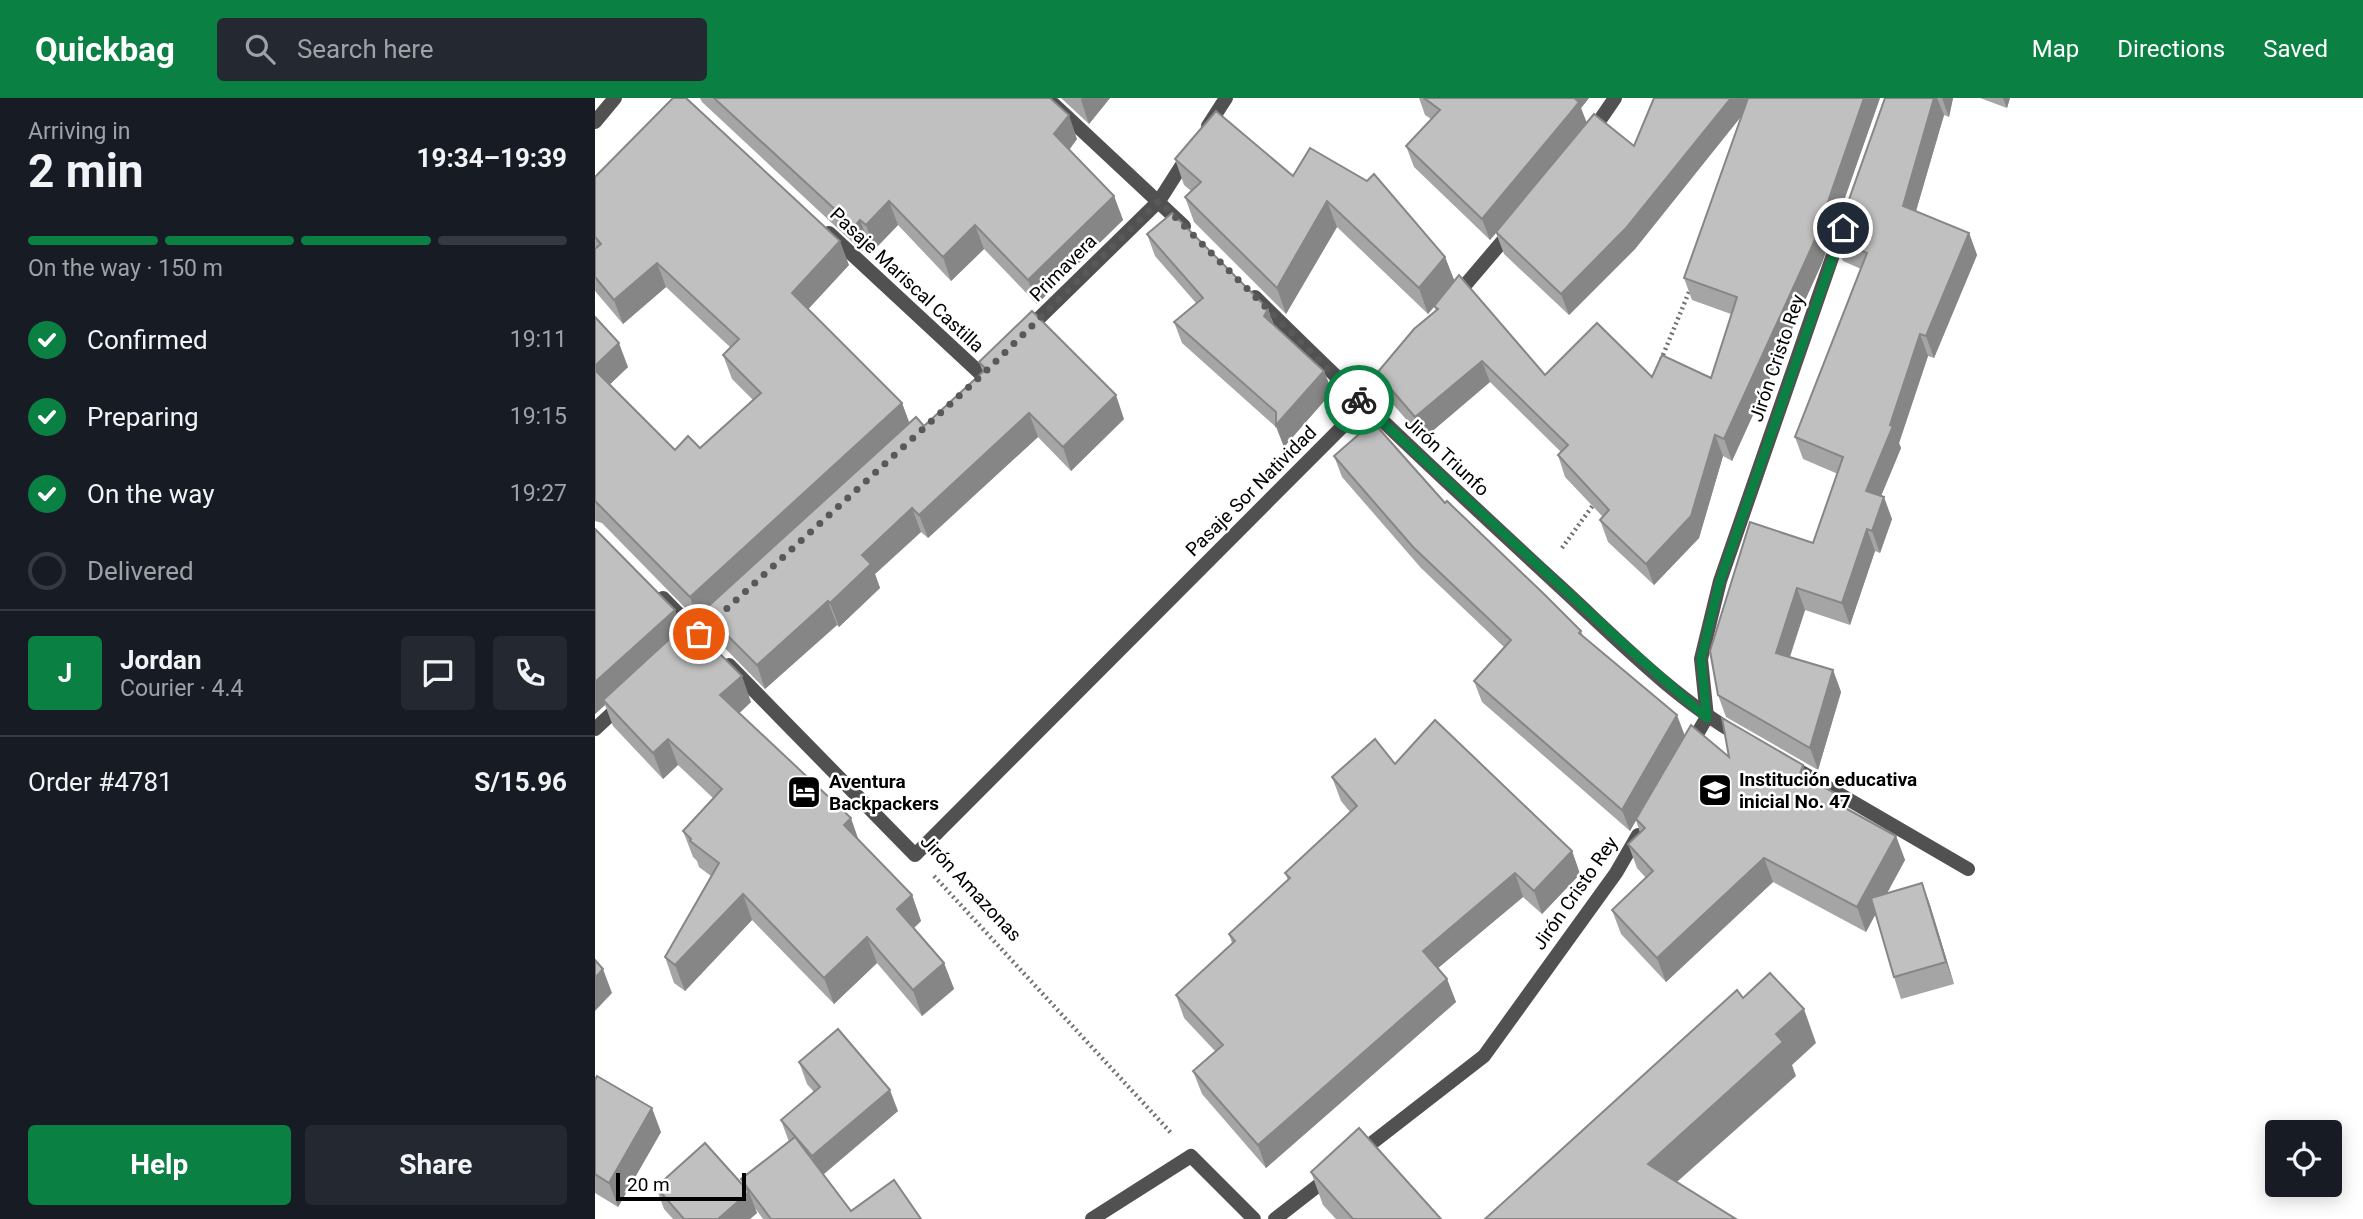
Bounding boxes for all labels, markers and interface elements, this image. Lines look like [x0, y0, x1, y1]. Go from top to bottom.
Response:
search box [217, 18, 707, 81]
text: Quickbag [35, 30, 175, 69]
icon: search [241, 30, 279, 68]
text: Search here [297, 34, 434, 64]
text: Map [2032, 35, 2079, 63]
text: Directions [2117, 35, 2225, 63]
text: Saved [2263, 35, 2328, 63]
text: Arriving in [28, 118, 131, 145]
text: 19:34–19:39 [417, 143, 567, 173]
text: 2 min [28, 144, 144, 198]
pin [1813, 198, 1873, 258]
street label: Pasaje Mariscal Castilla [825, 203, 989, 357]
icon: home [1824, 209, 1862, 247]
street label: Primavera [1025, 230, 1101, 306]
text: On the way · 150 m [28, 255, 223, 282]
street label: Jirón Cristo Rey [1744, 291, 1810, 425]
icon: check [28, 321, 66, 359]
text: Confirmed [87, 325, 208, 355]
text: 19:11 [510, 326, 567, 353]
courier [1324, 365, 1394, 435]
icon: bike [1340, 381, 1378, 419]
icon: check [28, 398, 66, 436]
text: Preparing [87, 402, 199, 432]
text: 19:15 [510, 403, 567, 430]
street label: Jirón Triunfo [1400, 411, 1494, 501]
street label: Pasaje Sor Natividad [1181, 421, 1321, 561]
icon: check [28, 475, 66, 513]
text: On the way [87, 479, 215, 509]
text: 19:27 [510, 480, 567, 507]
text: Delivered [87, 556, 194, 586]
pin [669, 604, 729, 664]
icon: bag [680, 615, 718, 653]
button: chat [401, 636, 475, 710]
button: phone [493, 636, 567, 710]
text: Jordan [120, 645, 202, 675]
text: J [58, 658, 72, 688]
text: Courier · 4.4 [120, 675, 243, 702]
text: Order #4781 [28, 767, 173, 797]
text: S/15.96 [474, 767, 567, 797]
place label: Institución educativa inicial No. 47 [1739, 768, 1917, 813]
place label: Aventura Backpackers [829, 770, 939, 815]
school or university icon: Institución educativa inicial No. 47 [1696, 771, 1734, 809]
hotel icon: Aventura Backpackers [785, 773, 823, 811]
street label: Jirón Amazonas [916, 830, 1026, 946]
street label: Jirón Cristo Rey [1527, 832, 1623, 954]
map controls [2265, 1120, 2342, 1197]
button: locate [2265, 1120, 2342, 1197]
button: Help [28, 1125, 291, 1205]
button: Share [305, 1125, 567, 1205]
scale bar [616, 1170, 745, 1202]
text: 20 m [627, 1173, 670, 1196]

